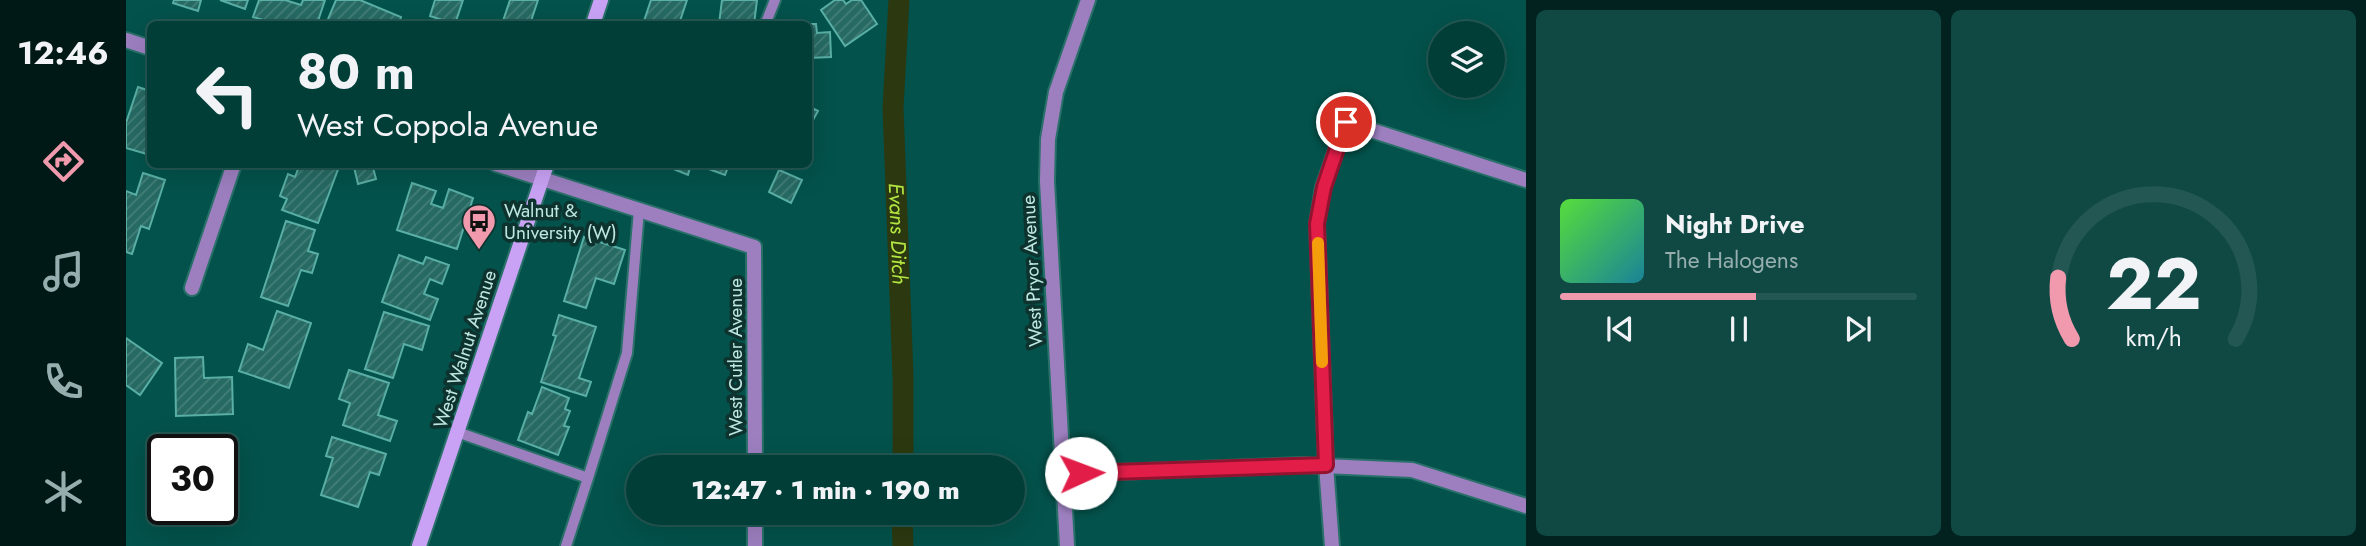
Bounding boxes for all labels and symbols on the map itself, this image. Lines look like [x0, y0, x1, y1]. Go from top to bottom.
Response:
pin [1316, 92, 1376, 152]
water label: Evans Ditch [881, 182, 915, 285]
street label: West Pryor Avenue [1015, 194, 1049, 348]
place label: Walnut & University (W) [504, 197, 617, 246]
bus stop icon: Walnut & University (W) [460, 202, 498, 251]
street label: West Walnut Avenue [427, 266, 503, 432]
street label: West Cutler Avenue [722, 278, 749, 436]
speed limit sign: 30 [147, 434, 238, 525]
position arrow [1044, 436, 1118, 510]

